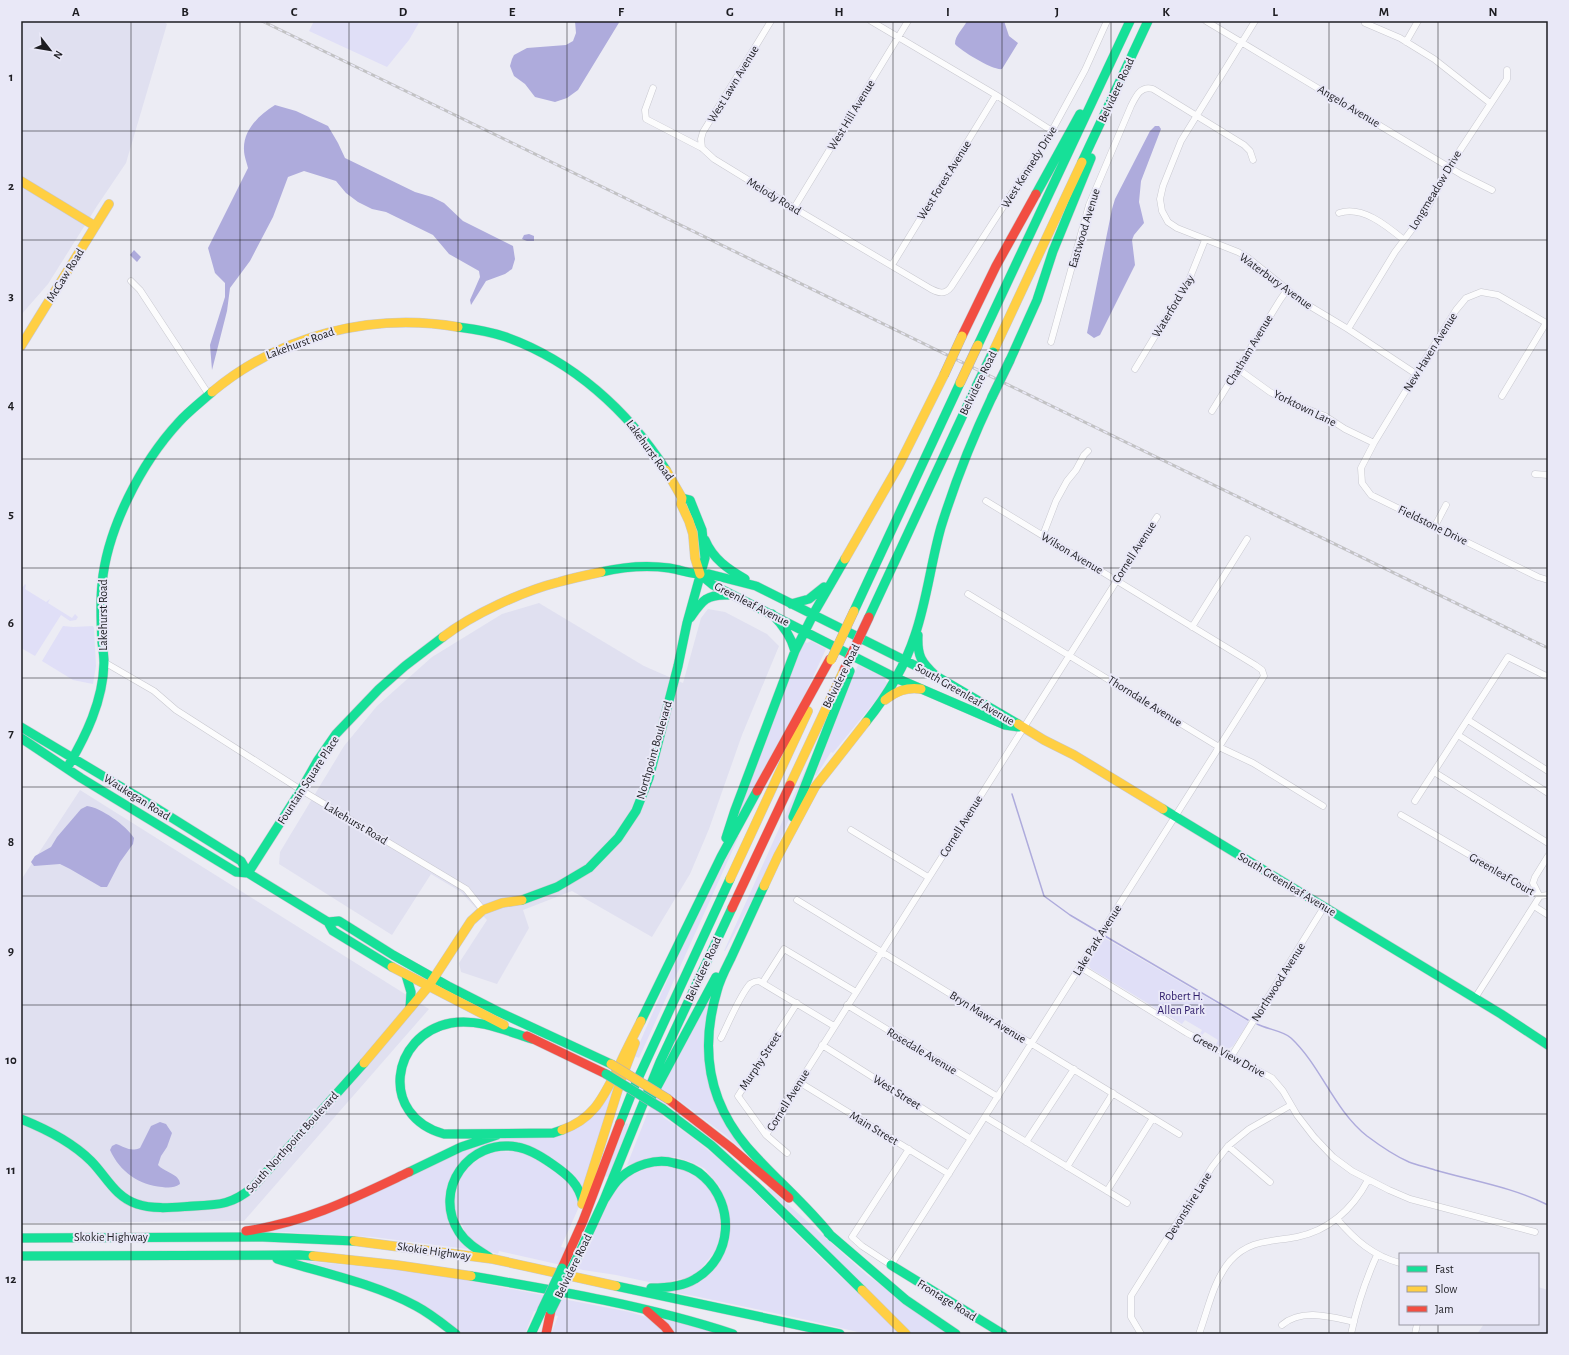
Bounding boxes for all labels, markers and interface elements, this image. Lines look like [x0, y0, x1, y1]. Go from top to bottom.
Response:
text: A [72, 6, 80, 19]
text: B [181, 6, 189, 19]
text: C [291, 6, 298, 19]
text: D [399, 6, 408, 19]
text: E [509, 6, 516, 19]
text: F [618, 6, 625, 19]
text: G [726, 6, 734, 19]
text: H [834, 6, 844, 19]
text: I [946, 6, 950, 19]
text: J [1055, 6, 1059, 19]
text: K [1162, 6, 1170, 19]
text: L [1272, 6, 1278, 19]
text: M [1379, 6, 1389, 19]
text: N [1488, 6, 1498, 19]
north arrow [30, 30, 70, 70]
street label: West Lawn Avenue [705, 43, 761, 125]
text: N [51, 49, 65, 61]
street label: Belvidere Road [1096, 56, 1136, 124]
text: 1 [9, 71, 13, 84]
street label: West Hill Avenue [825, 78, 877, 152]
street label: Angelo Avenue [1316, 83, 1382, 129]
street label: West Kennedy Drive [999, 124, 1060, 211]
street label: West Forest Avenue [915, 138, 973, 222]
street label: Longmeadow Drive [1407, 148, 1463, 232]
street label: Melody Road [744, 175, 803, 218]
text: 2 [8, 180, 14, 193]
street label: Eastwood Avenue [1066, 187, 1102, 269]
street label: McGaw Road [44, 246, 86, 304]
street label: Waterbury Avenue [1237, 251, 1315, 312]
street label: Waterford Way [1150, 273, 1197, 340]
text: 3 [8, 290, 14, 303]
street label: New Haven Avenue [1401, 310, 1459, 394]
street label: Chatham Avenue [1223, 313, 1275, 387]
street label: Lakehurst Road [264, 325, 336, 361]
street label: Belvidere Road [957, 349, 999, 417]
street label: Yorktown Lane [1272, 388, 1338, 428]
text: 4 [8, 399, 15, 412]
street label: Lakehurst Road [624, 418, 676, 482]
street label: Fieldstone Drive [1396, 503, 1470, 547]
text: 5 [8, 508, 14, 521]
street label: Cornell Avenue [1110, 519, 1158, 585]
street label: Wilson Avenue [1039, 530, 1105, 576]
street label: Lakehurst Road [97, 579, 109, 651]
street label: Greenleaf Avenue [712, 580, 792, 628]
text: 6 [8, 617, 14, 630]
street label: Belvidere Road [820, 642, 862, 710]
street label: South Greenleaf Avenue [913, 661, 1017, 727]
street label: Thorndale Avenue [1106, 673, 1184, 729]
street label: Northpoint Boulevard [634, 699, 674, 801]
text: 7 [8, 727, 14, 740]
street label: Fountain Square Place [275, 734, 341, 826]
street label: Waukegan Road [102, 772, 172, 822]
street label: Cornell Avenue [937, 793, 985, 859]
street label: Lakehurst Road [322, 799, 390, 847]
text: 8 [8, 836, 14, 849]
street label: South Greenleaf Avenue [1236, 850, 1338, 918]
street label: Greenleaf Court [1467, 850, 1537, 898]
street label: Lake Park Avenue [1070, 902, 1124, 978]
street label: Belvidere Road [683, 935, 723, 1003]
street label: Northwood Avenue [1249, 941, 1307, 1023]
text: 9 [8, 945, 14, 958]
street label: Bryn Mawr Avenue [947, 989, 1028, 1046]
park label: Robert H. Allen Park [1157, 990, 1205, 1016]
street label: Rosedale Avenue [885, 1025, 959, 1077]
street label: Murphy Street [737, 1030, 784, 1093]
street label: Green View Drive [1191, 1031, 1267, 1079]
text: 10 [5, 1054, 17, 1067]
street label: Cornell Avenue [764, 1067, 812, 1133]
street label: West Street [871, 1073, 923, 1112]
street label: South Northpoint Boulevard [244, 1089, 340, 1195]
street label: Main Street [848, 1109, 900, 1147]
text: 11 [6, 1164, 16, 1177]
street label: Devonshire Lane [1162, 1170, 1214, 1242]
street label: Skokie Highway [74, 1231, 148, 1244]
street label: Belvidere Road [552, 1232, 594, 1300]
street label: Skokie Highway [396, 1240, 471, 1263]
legend [1399, 1253, 1539, 1325]
text: Fast [1435, 1263, 1454, 1275]
text: 12 [6, 1273, 16, 1286]
street label: Frontage Road [915, 1277, 979, 1323]
text: Slow [1435, 1283, 1457, 1295]
text: Jam [1435, 1303, 1454, 1315]

